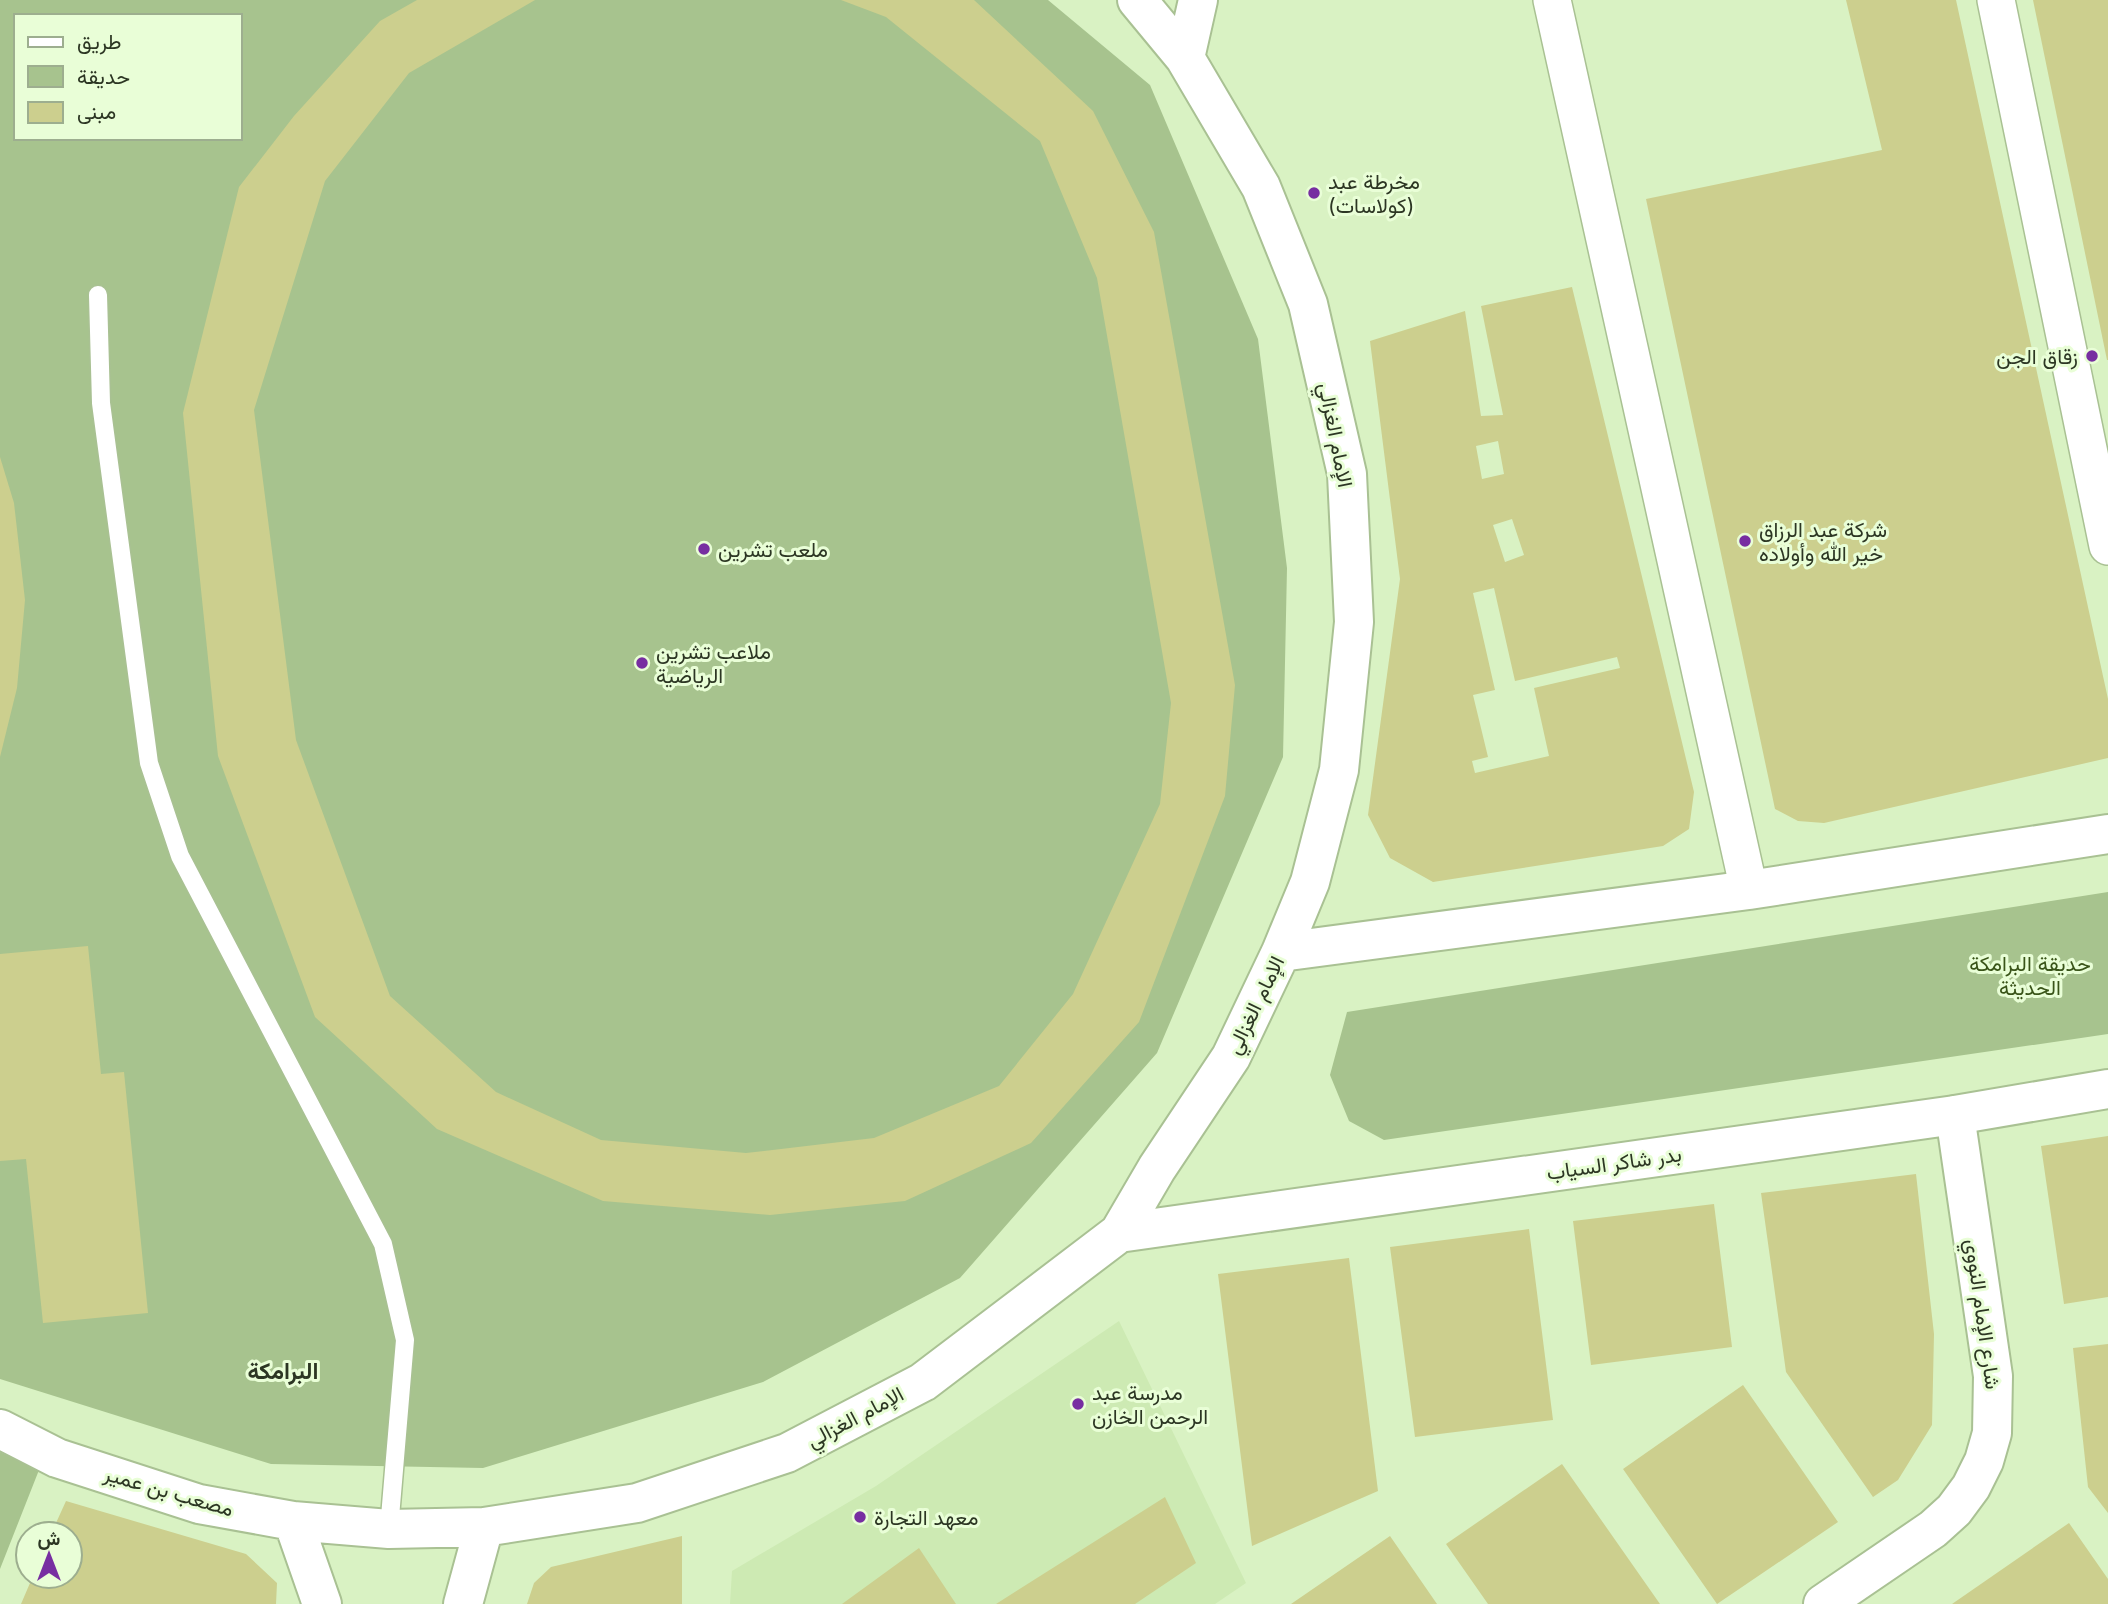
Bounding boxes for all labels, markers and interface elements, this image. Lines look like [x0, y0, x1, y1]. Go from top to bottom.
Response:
legend [14, 14, 242, 140]
text: طريق [77, 29, 122, 55]
text: حديقة [77, 64, 130, 89]
text: مبنى [77, 99, 116, 124]
place label: مخرطة عبد (كولاسات) [1328, 169, 1420, 219]
marker: مخرطة عبد (كولاسات) [1306, 185, 1322, 201]
place label: زقاق الجن [1996, 344, 2078, 370]
marker: زقاق الجن [2084, 348, 2100, 364]
street label: الإمام الغزالي [1309, 381, 1358, 490]
place label: شركة عبد الرزاق خير الله وأولاده [1759, 517, 1887, 567]
marker: شركة عبد الرزاق خير الله وأولاده [1737, 533, 1753, 549]
place label: ملعب تشرين [718, 537, 828, 563]
marker: ملعب تشرين [696, 541, 712, 557]
place label: ملاعب تشرين الرياضية [656, 639, 771, 689]
marker: ملاعب تشرين الرياضية [634, 655, 650, 671]
park label: حديقة البرامكة الحديثة [1969, 951, 2091, 1000]
street label: الإمام الغزالي [1221, 952, 1294, 1060]
street label: بدر شاكر السياب [1545, 1141, 1683, 1186]
street label: شارع الإمام النووي [1955, 1237, 2006, 1391]
district label: البرامكة [248, 1357, 318, 1386]
place label: مدرسة عبد الرحمن الخازن [1092, 1380, 1208, 1430]
street label: الإمام الغزالي [802, 1381, 910, 1457]
marker: مدرسة عبد الرحمن الخازن [1070, 1396, 1086, 1412]
street label: مصعب بن عمير [100, 1460, 237, 1522]
place label: معهد التجارة [874, 1505, 978, 1531]
marker: معهد التجارة [852, 1509, 868, 1525]
north arrow [14, 1520, 84, 1590]
text: ش [38, 1527, 61, 1550]

